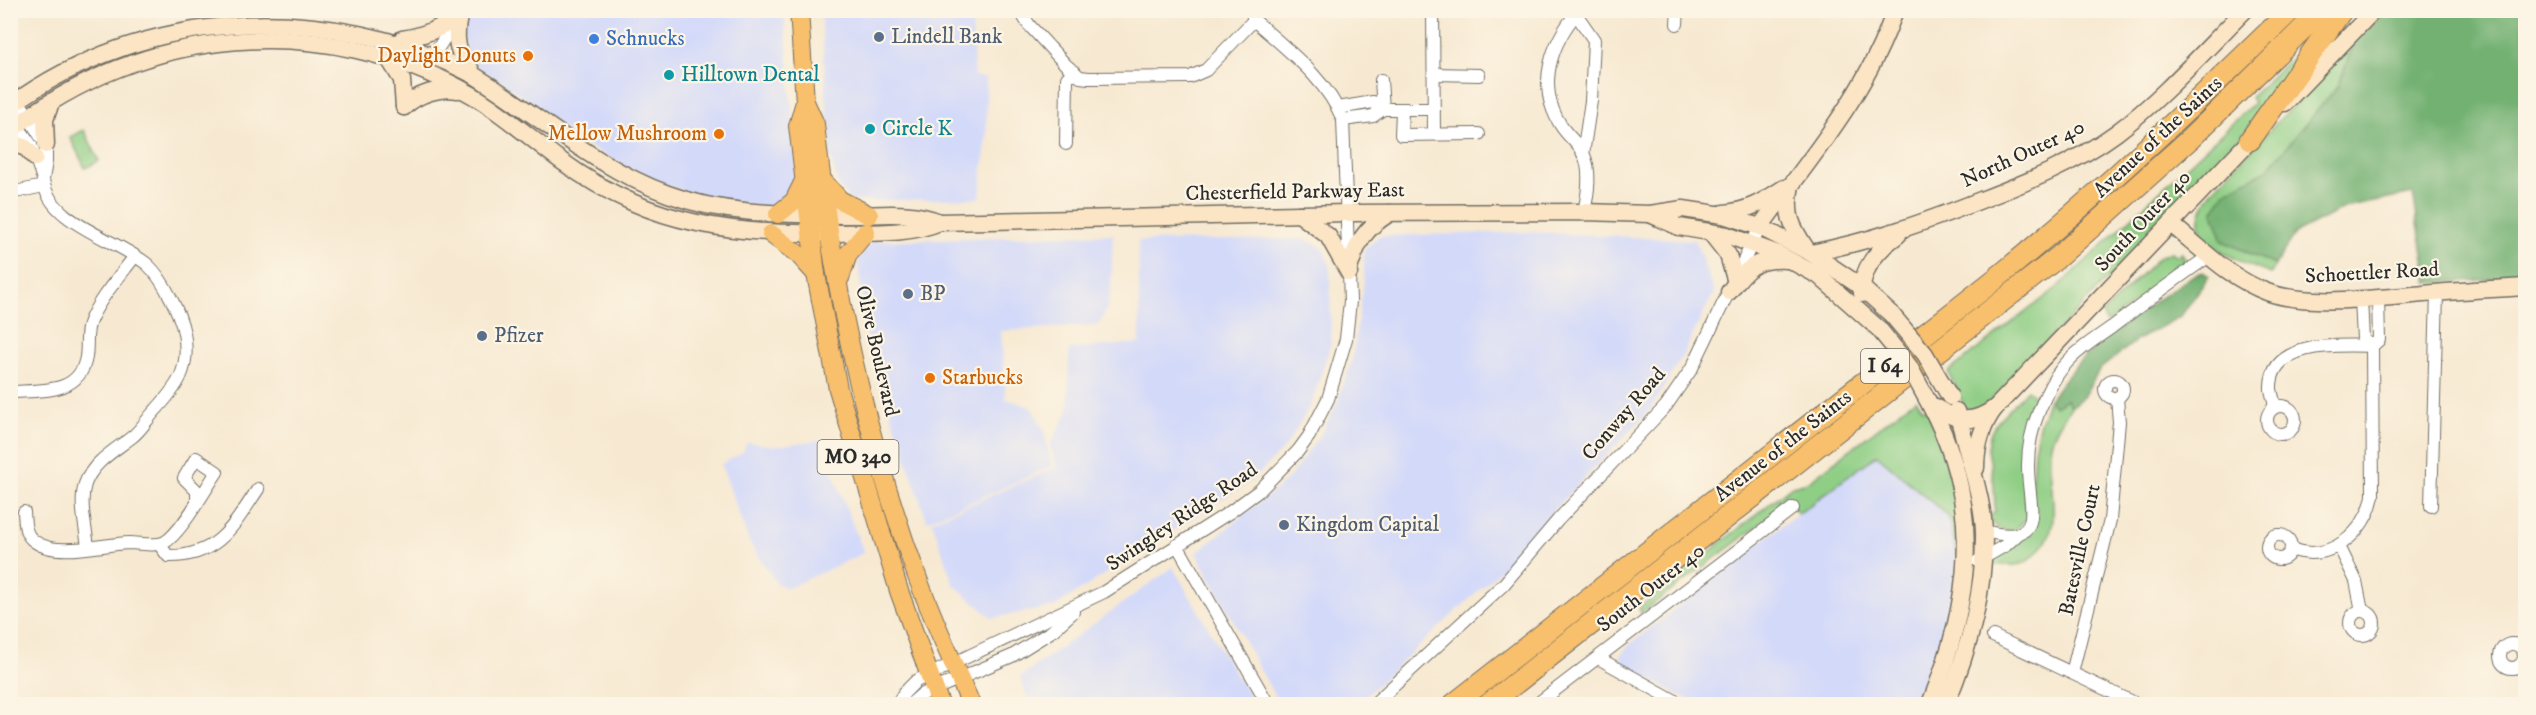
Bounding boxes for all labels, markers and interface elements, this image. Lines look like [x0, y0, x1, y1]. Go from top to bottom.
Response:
place label: Lindell Bank [891, 24, 1003, 50]
place label: Schnucks [606, 26, 685, 52]
marker: Lindell Bank [872, 30, 886, 44]
marker: Schnucks [587, 32, 601, 46]
place label: Daylight Donuts [377, 43, 516, 69]
marker: Daylight Donuts [521, 49, 535, 63]
place label: Hilltown Dental [681, 62, 820, 88]
marker: Hilltown Dental [662, 68, 676, 82]
street label: Avenue of the Saints [2088, 70, 2228, 204]
street label: North Outer 40 [1957, 114, 2089, 194]
place label: Circle K [882, 116, 953, 142]
place label: Mellow Mushroom [548, 121, 707, 147]
marker: Circle K [863, 122, 877, 136]
marker: Mellow Mushroom [712, 127, 726, 141]
street label: South Outer 40 [2089, 165, 2197, 277]
street label: Chesterfield Parkway East [1185, 177, 1405, 207]
street label: Schoettler Road [2304, 256, 2440, 289]
place label: BP [920, 281, 945, 307]
street label: Olive Boulevard [849, 283, 905, 420]
marker: BP [901, 287, 915, 301]
place label: Pfizer [494, 323, 544, 349]
marker: Pfizer [475, 329, 489, 343]
road number: I 64 [1861, 349, 1909, 383]
street label: Conway Road [1576, 362, 1672, 466]
place label: Starbucks [942, 365, 1023, 391]
marker: Starbucks [923, 371, 937, 385]
street label: Avenue of the Saints [1709, 384, 1857, 508]
road number: MO 340 [818, 440, 898, 474]
street label: Swingley Ridge Road [1101, 456, 1263, 577]
street label: Batesville Court [2053, 482, 2107, 618]
place label: Kingdom Capital [1296, 512, 1440, 538]
marker: Kingdom Capital [1277, 518, 1291, 532]
street label: South Outer 40 [1592, 538, 1710, 638]

